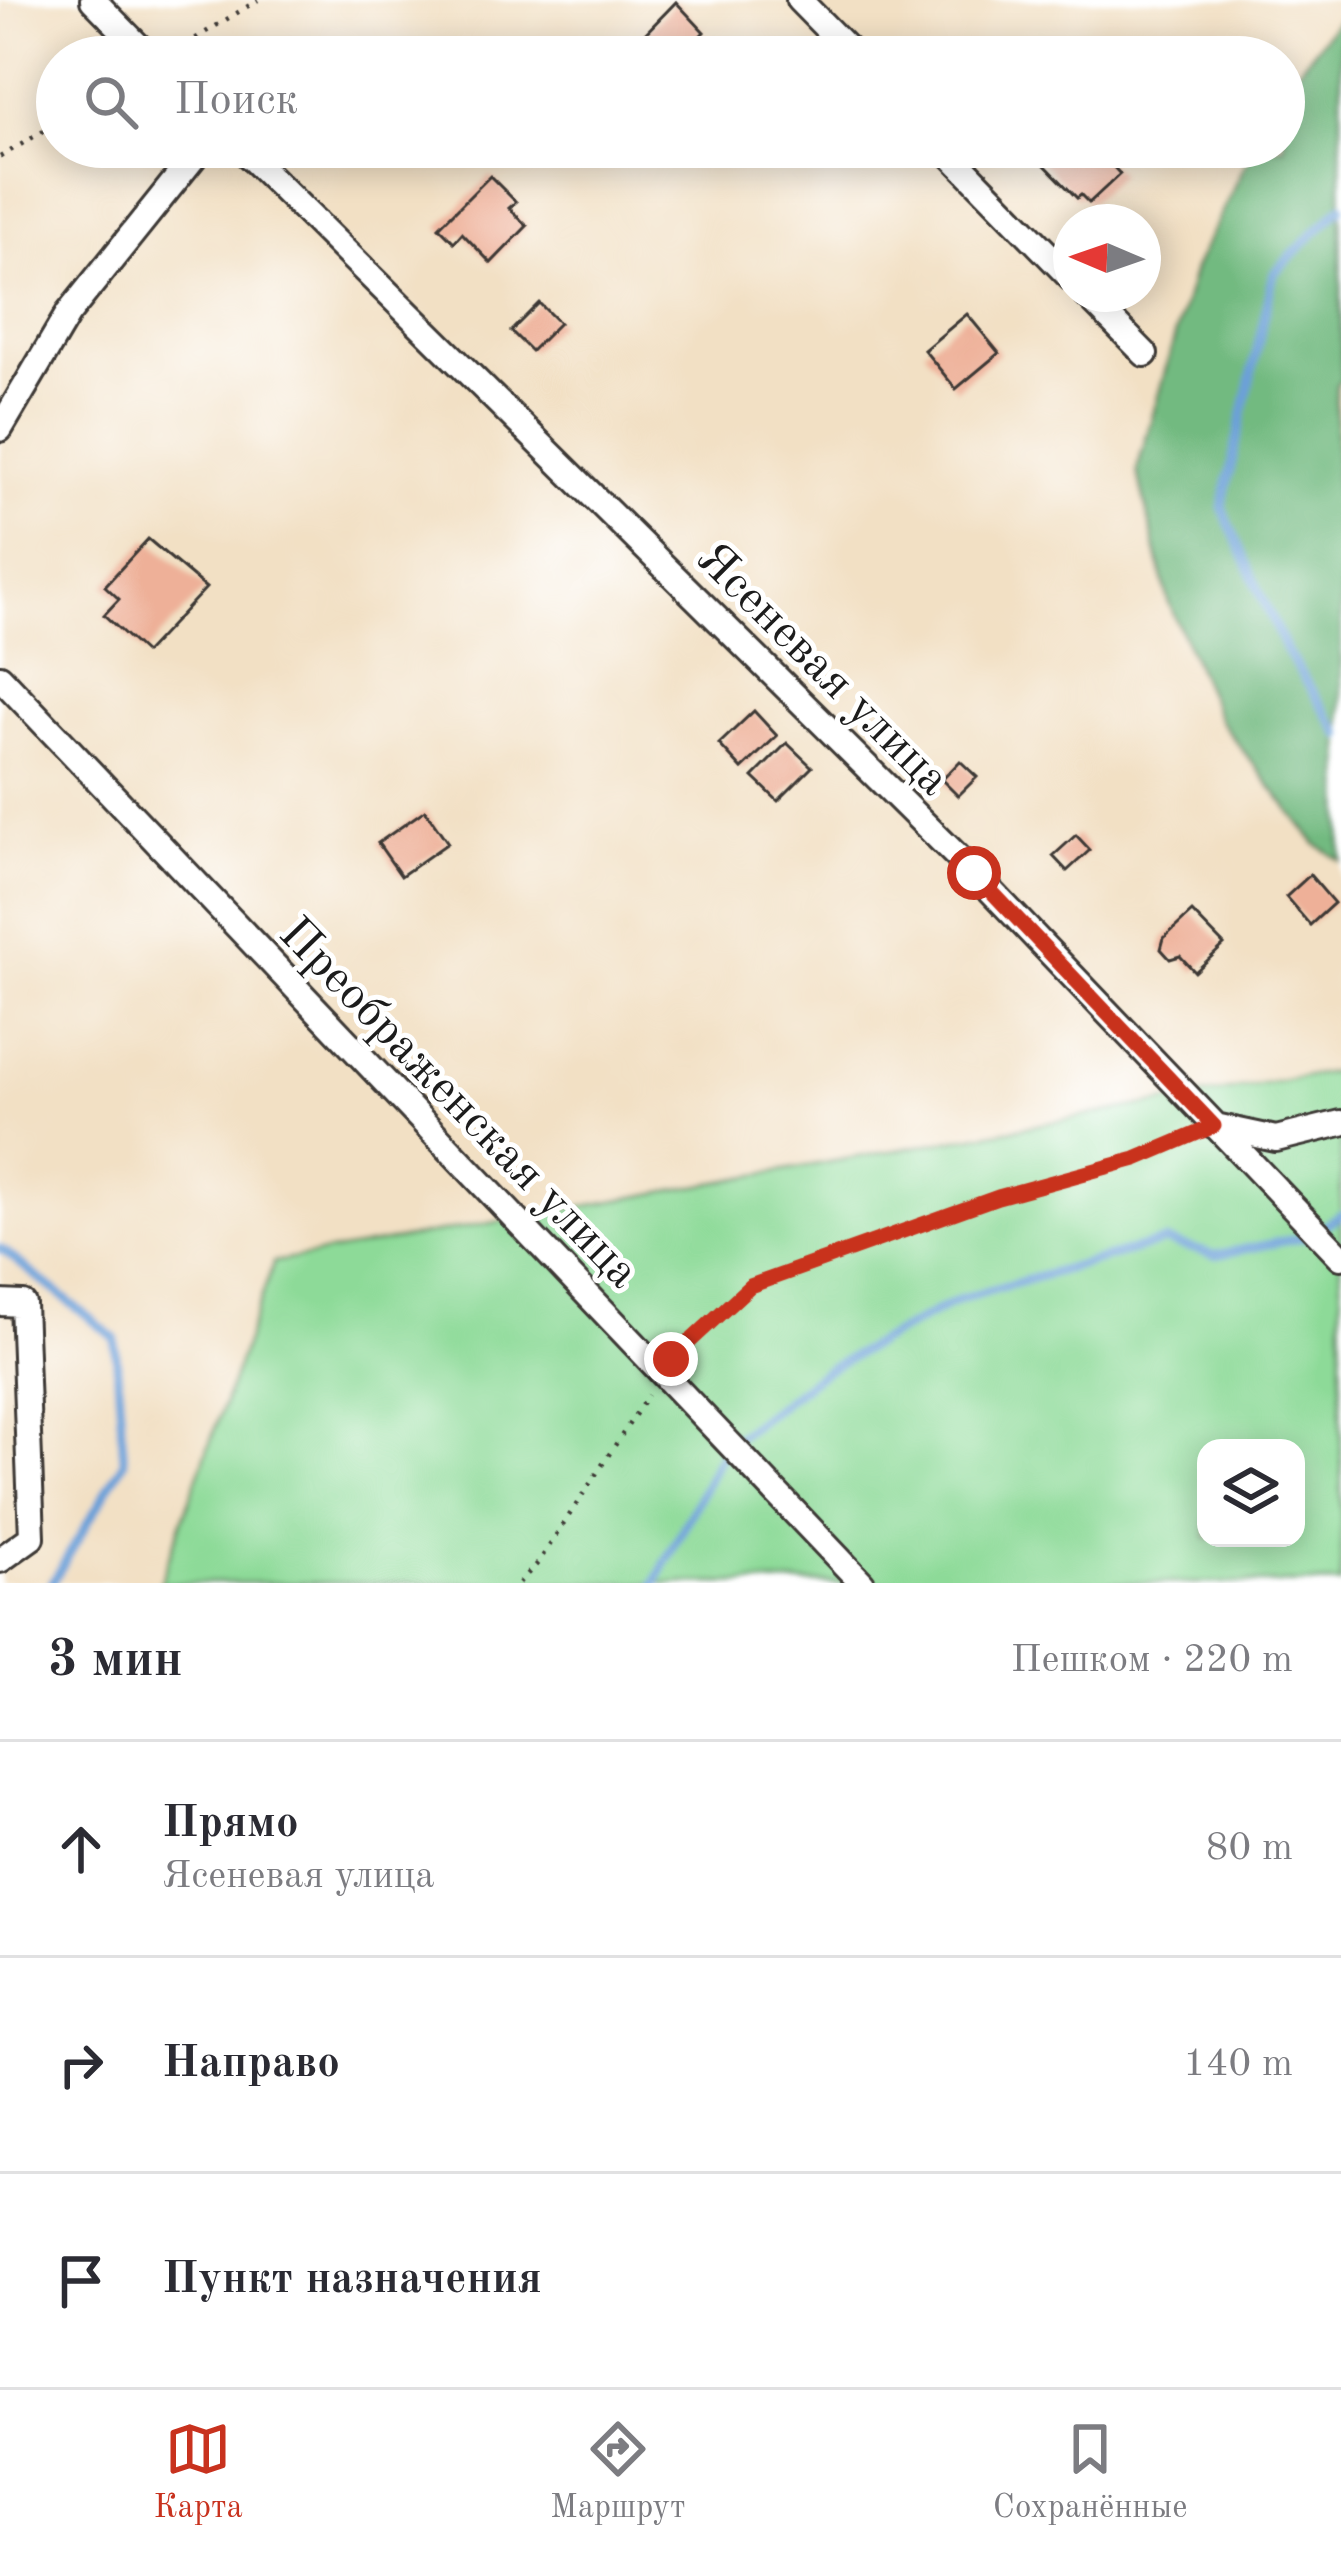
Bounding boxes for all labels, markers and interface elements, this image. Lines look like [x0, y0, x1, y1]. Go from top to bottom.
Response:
search box [36, 36, 1305, 168]
icon: search [78, 69, 144, 135]
text: Поиск [174, 79, 298, 124]
north arrow [1053, 204, 1161, 312]
street label: Ясеневая улица [687, 534, 958, 805]
route start [947, 846, 1001, 900]
street label: Преображенская улица [269, 910, 647, 1298]
route end [644, 1332, 698, 1386]
map controls [1197, 1439, 1305, 1547]
button: layers [1197, 1439, 1305, 1547]
text: 3 мин [48, 1636, 183, 1687]
text: Пешком · 220 m [1011, 1641, 1293, 1680]
text: Прямо [162, 1802, 299, 1847]
icon: ahead [48, 1816, 114, 1882]
text: 80 m [1206, 1829, 1293, 1868]
text: Ясеневая улица [162, 1857, 434, 1896]
icon: right [48, 2032, 114, 2098]
text: Направо [162, 2042, 340, 2087]
text: 140 m [1183, 2045, 1293, 2084]
icon: arrive [48, 2248, 114, 2314]
text: Пункт назначения [162, 2258, 542, 2303]
tab: Карта [154, 2416, 243, 2529]
tab: Маршрут [550, 2416, 686, 2529]
tab: Сохранённые [993, 2416, 1187, 2529]

